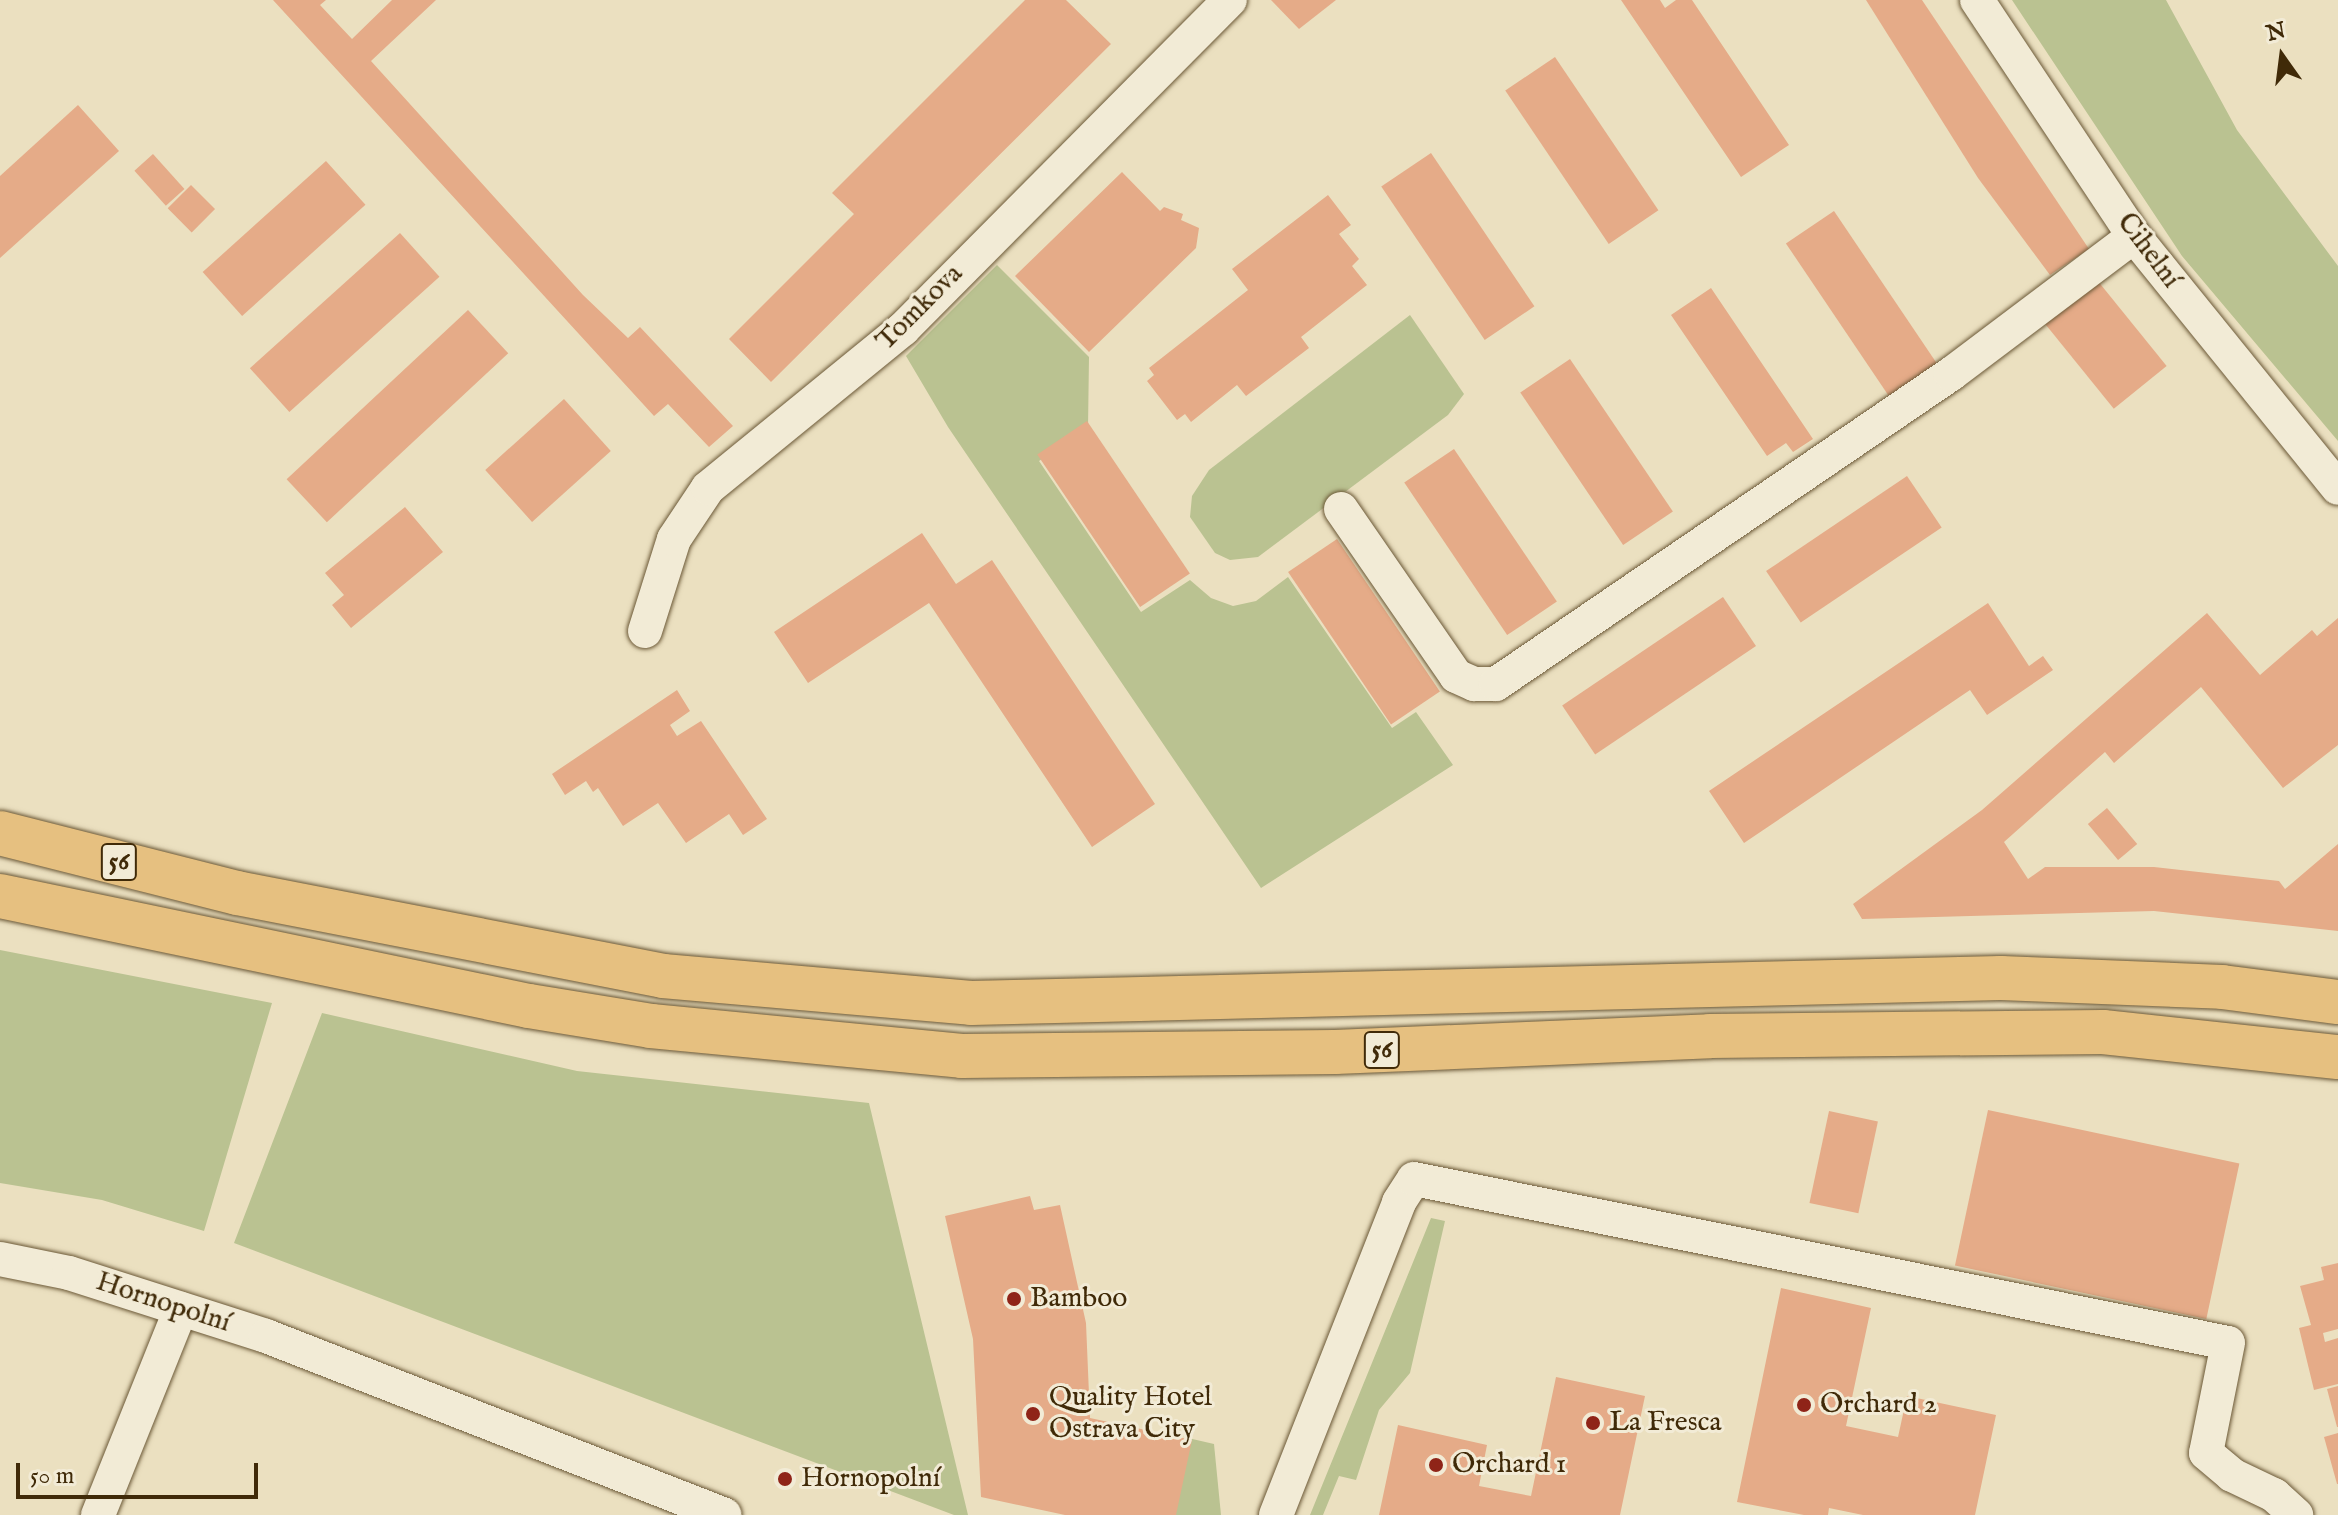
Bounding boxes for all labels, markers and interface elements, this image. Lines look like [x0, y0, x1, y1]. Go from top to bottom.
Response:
north arrow [2242, 16, 2322, 96]
text: N [2264, 17, 2289, 49]
street label: Cihelní [2109, 207, 2187, 295]
street label: Tomkova [870, 258, 970, 358]
road number: 56 [99, 840, 139, 884]
road number: 56 [1362, 1028, 1402, 1072]
street label: Hornopolní [92, 1266, 234, 1340]
place label: Bamboo [1030, 1282, 1127, 1316]
marker: Bamboo [1005, 1290, 1023, 1308]
place label: Quality Hotel Ostrava City [1049, 1381, 1212, 1447]
place label: Orchard 2 [1820, 1388, 1937, 1422]
marker: Orchard 2 [1795, 1396, 1813, 1414]
marker: Quality Hotel Ostrava City [1024, 1405, 1042, 1423]
place label: La Fresca [1609, 1406, 1722, 1440]
marker: La Fresca [1584, 1414, 1602, 1432]
scale bar [20, 1447, 262, 1497]
place label: Orchard 1 [1452, 1448, 1566, 1482]
marker: Orchard 1 [1427, 1456, 1445, 1474]
text: 50 m [30, 1461, 74, 1492]
place label: Hornopolní [801, 1462, 940, 1496]
marker: Hornopolní [776, 1470, 794, 1488]

